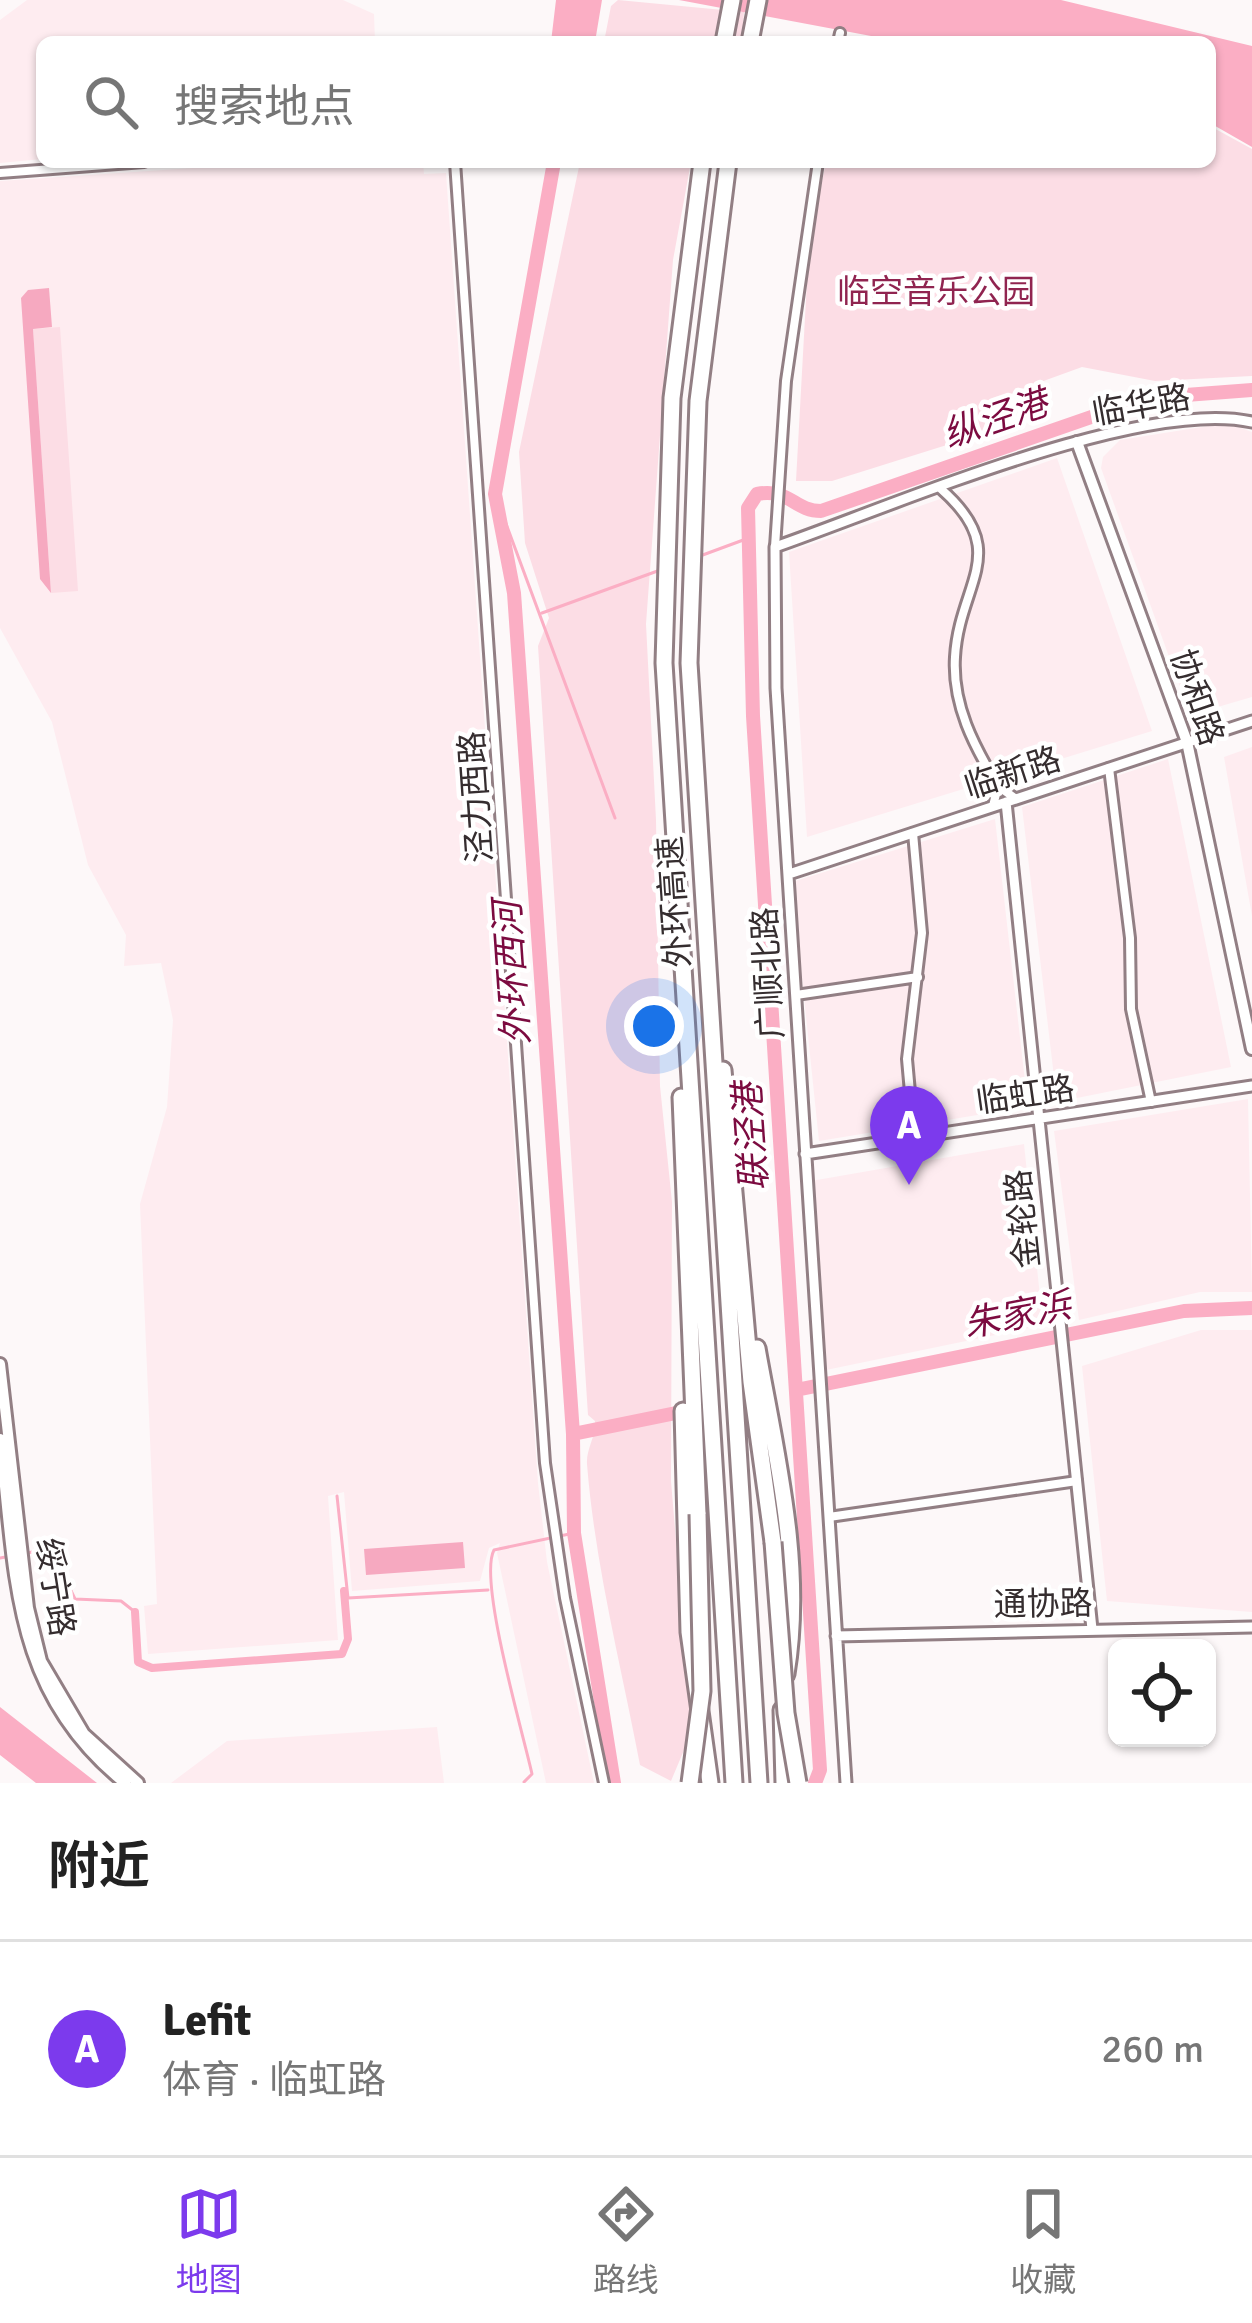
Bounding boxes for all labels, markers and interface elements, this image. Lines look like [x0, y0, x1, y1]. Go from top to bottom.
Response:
search box [36, 36, 1216, 168]
icon: search [78, 69, 144, 135]
text: 搜索地点 [174, 80, 354, 135]
park label: 临空音乐公园 [837, 272, 1035, 313]
street label: 临华路 [1089, 377, 1194, 434]
water label: 纵泾港 [937, 379, 1059, 458]
street label: 协和路 [1161, 644, 1232, 751]
street label: 泾力西路 [451, 730, 502, 864]
street label: 临新路 [959, 739, 1066, 808]
street label: 外环高速 [649, 835, 700, 969]
water label: 外环西河 [485, 894, 540, 1046]
street label: 广顺北路 [745, 906, 792, 1040]
your location [624, 996, 684, 1056]
street label: 临虹路 [973, 1068, 1077, 1123]
water label: 联泾港 [725, 1076, 778, 1192]
pin: A [870, 1086, 948, 1185]
street label: 金轮路 [998, 1167, 1049, 1270]
water label: 朱家浜 [960, 1283, 1078, 1348]
street label: 绥宁路 [27, 1535, 83, 1639]
street label: 通协路 [993, 1583, 1093, 1626]
map controls [1108, 1639, 1216, 1747]
button: locate [1108, 1639, 1216, 1747]
text: 附近 [48, 1835, 150, 1898]
text: Lefit [162, 1993, 251, 2048]
text: A [75, 2025, 99, 2073]
text: 260 m [1101, 2025, 1204, 2073]
text: 体育 · 临虹路 [162, 2056, 386, 2104]
tab: 地图 [176, 2181, 242, 2301]
tab: 路线 [593, 2181, 659, 2301]
tab: 收藏 [1010, 2181, 1076, 2301]

